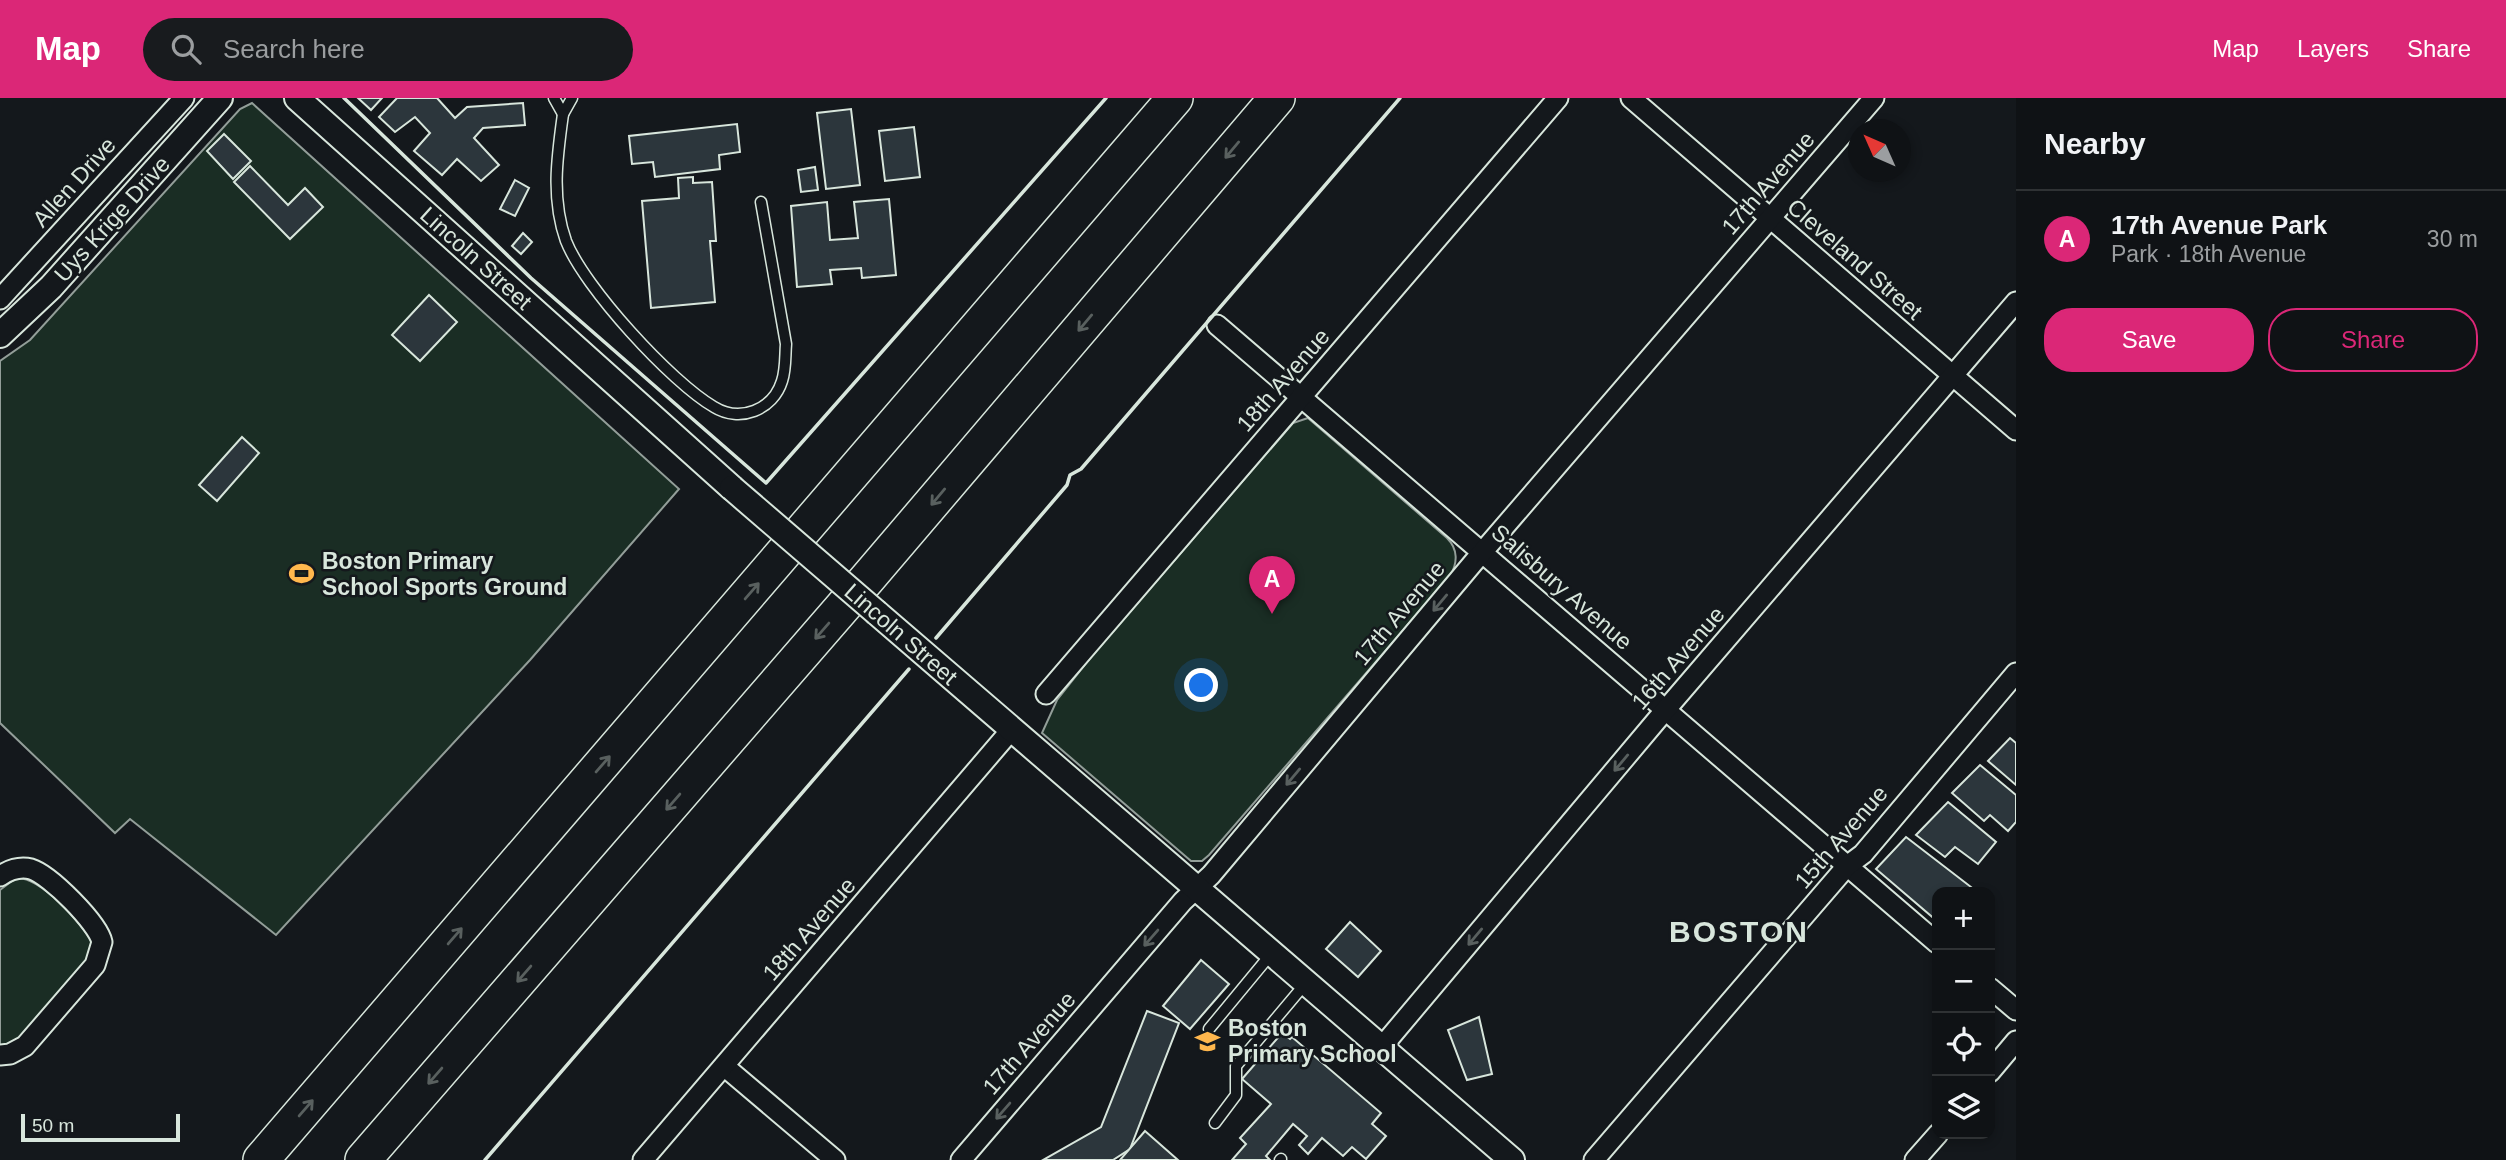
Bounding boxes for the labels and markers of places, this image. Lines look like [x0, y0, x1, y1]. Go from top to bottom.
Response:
place label: Boston Primary School Sports Ground [322, 548, 567, 600]
pin: A [1249, 556, 1295, 614]
sports icon: Boston Primary School Sports Ground [288, 560, 316, 588]
place label: Boston Primary School [1228, 1015, 1397, 1067]
school or university icon: Boston Primary School [1194, 1027, 1222, 1055]

